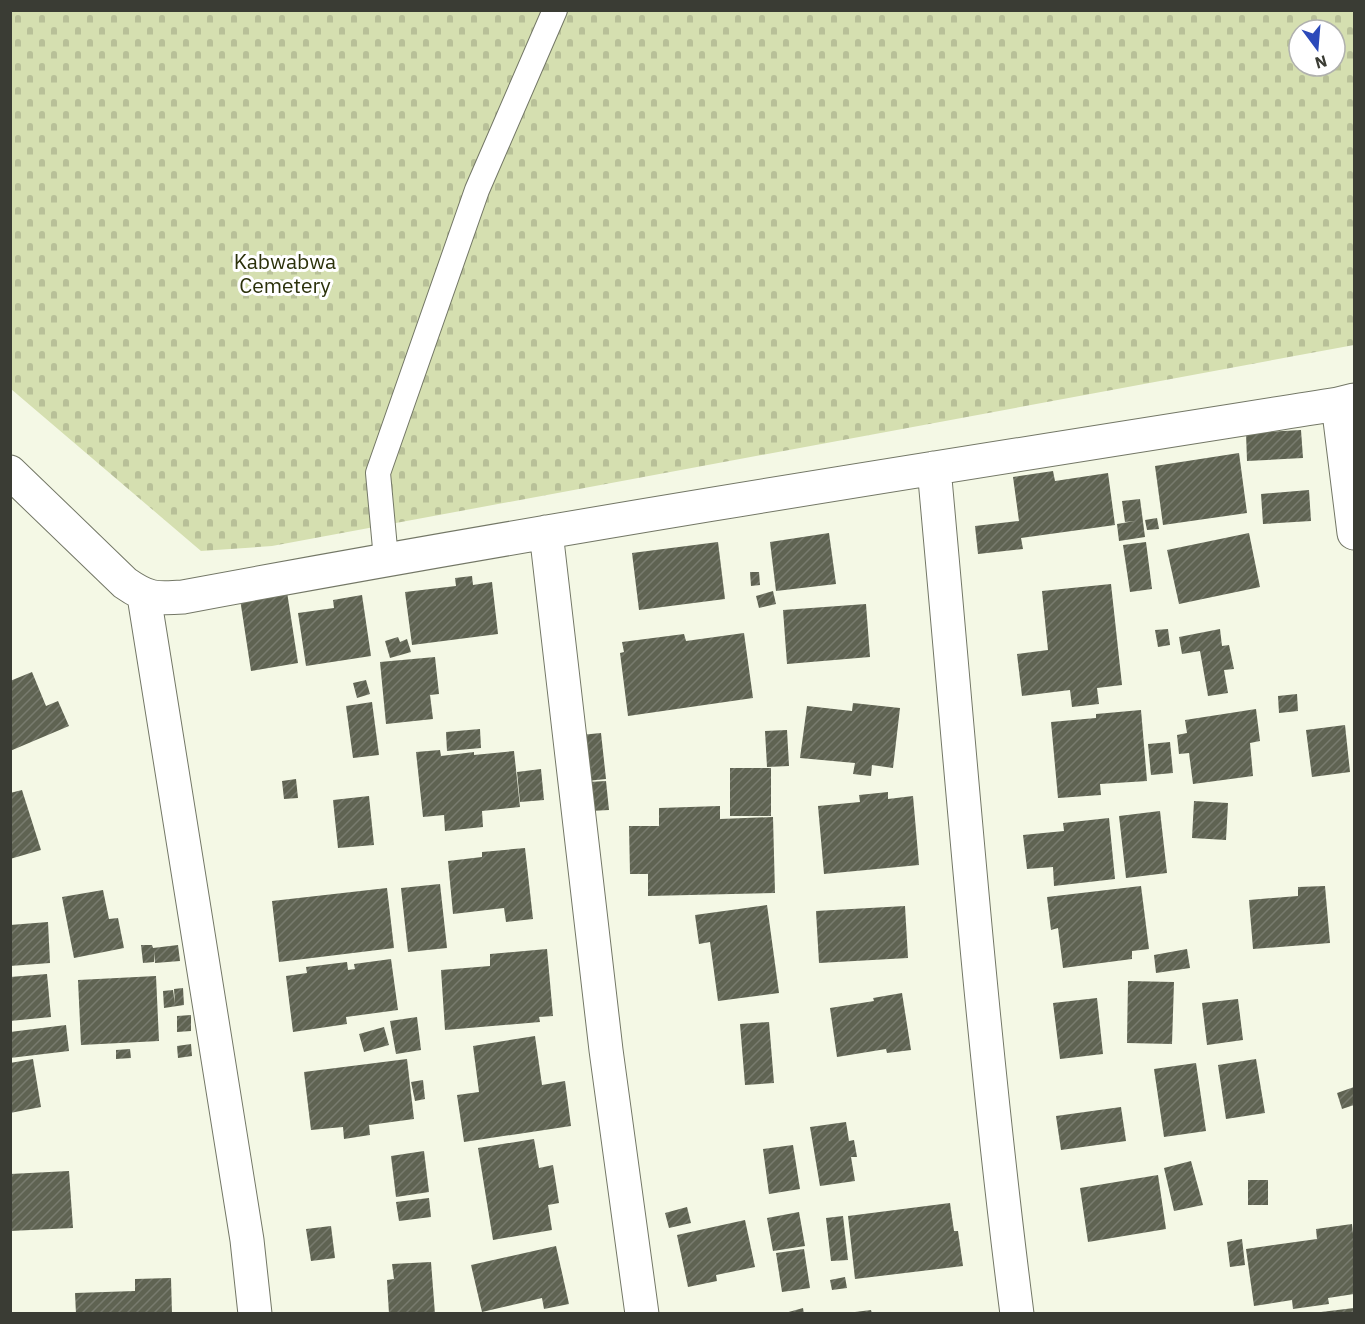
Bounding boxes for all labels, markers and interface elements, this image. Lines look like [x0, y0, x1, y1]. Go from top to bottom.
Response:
north arrow [1287, 18, 1347, 78]
text: N [1313, 51, 1329, 74]
park label: Kabwabwa Cemetery [234, 247, 336, 299]

